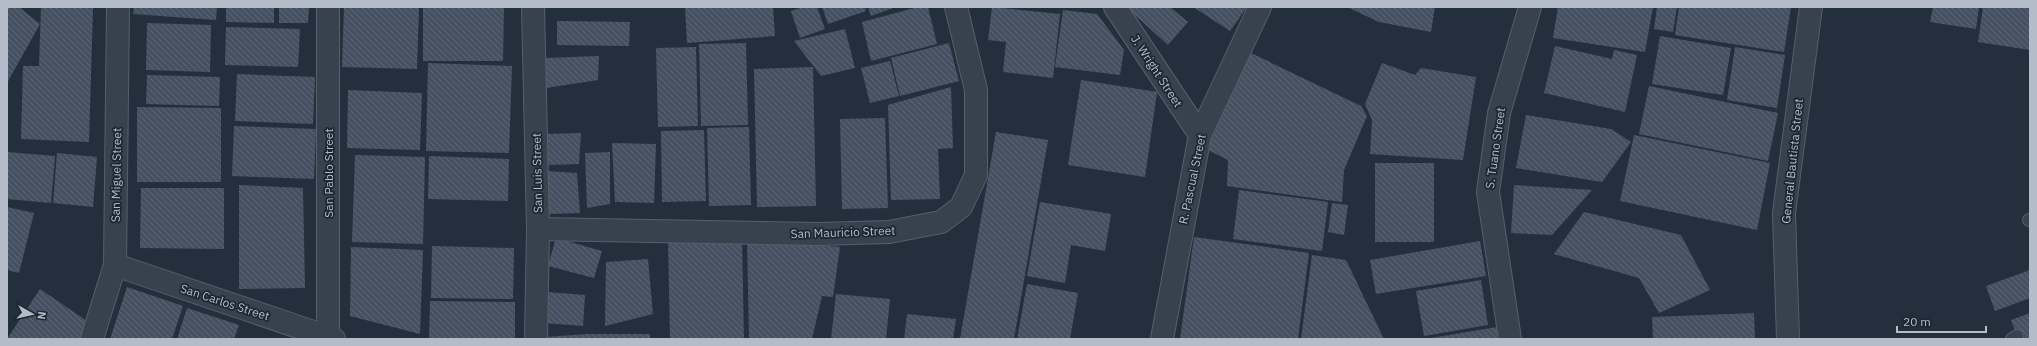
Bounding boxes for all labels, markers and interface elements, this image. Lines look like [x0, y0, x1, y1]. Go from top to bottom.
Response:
street label: J. Wright Street [1128, 32, 1186, 110]
street label: General Bautista Street [1778, 98, 1806, 224]
street label: S. Tuano Street [1482, 106, 1508, 190]
street label: San Miguel Street [108, 128, 124, 222]
street label: San Pablo Street [321, 128, 336, 218]
street label: San Luis Street [529, 133, 545, 213]
street label: R. Pascual Street [1175, 133, 1209, 225]
street label: San Mauricio Street [790, 223, 896, 241]
street label: San Carlos Street [179, 281, 271, 323]
north arrow [12, 294, 52, 334]
scale bar [1897, 308, 1986, 334]
text: N [34, 310, 49, 320]
text: 20 m [1903, 314, 1931, 329]

